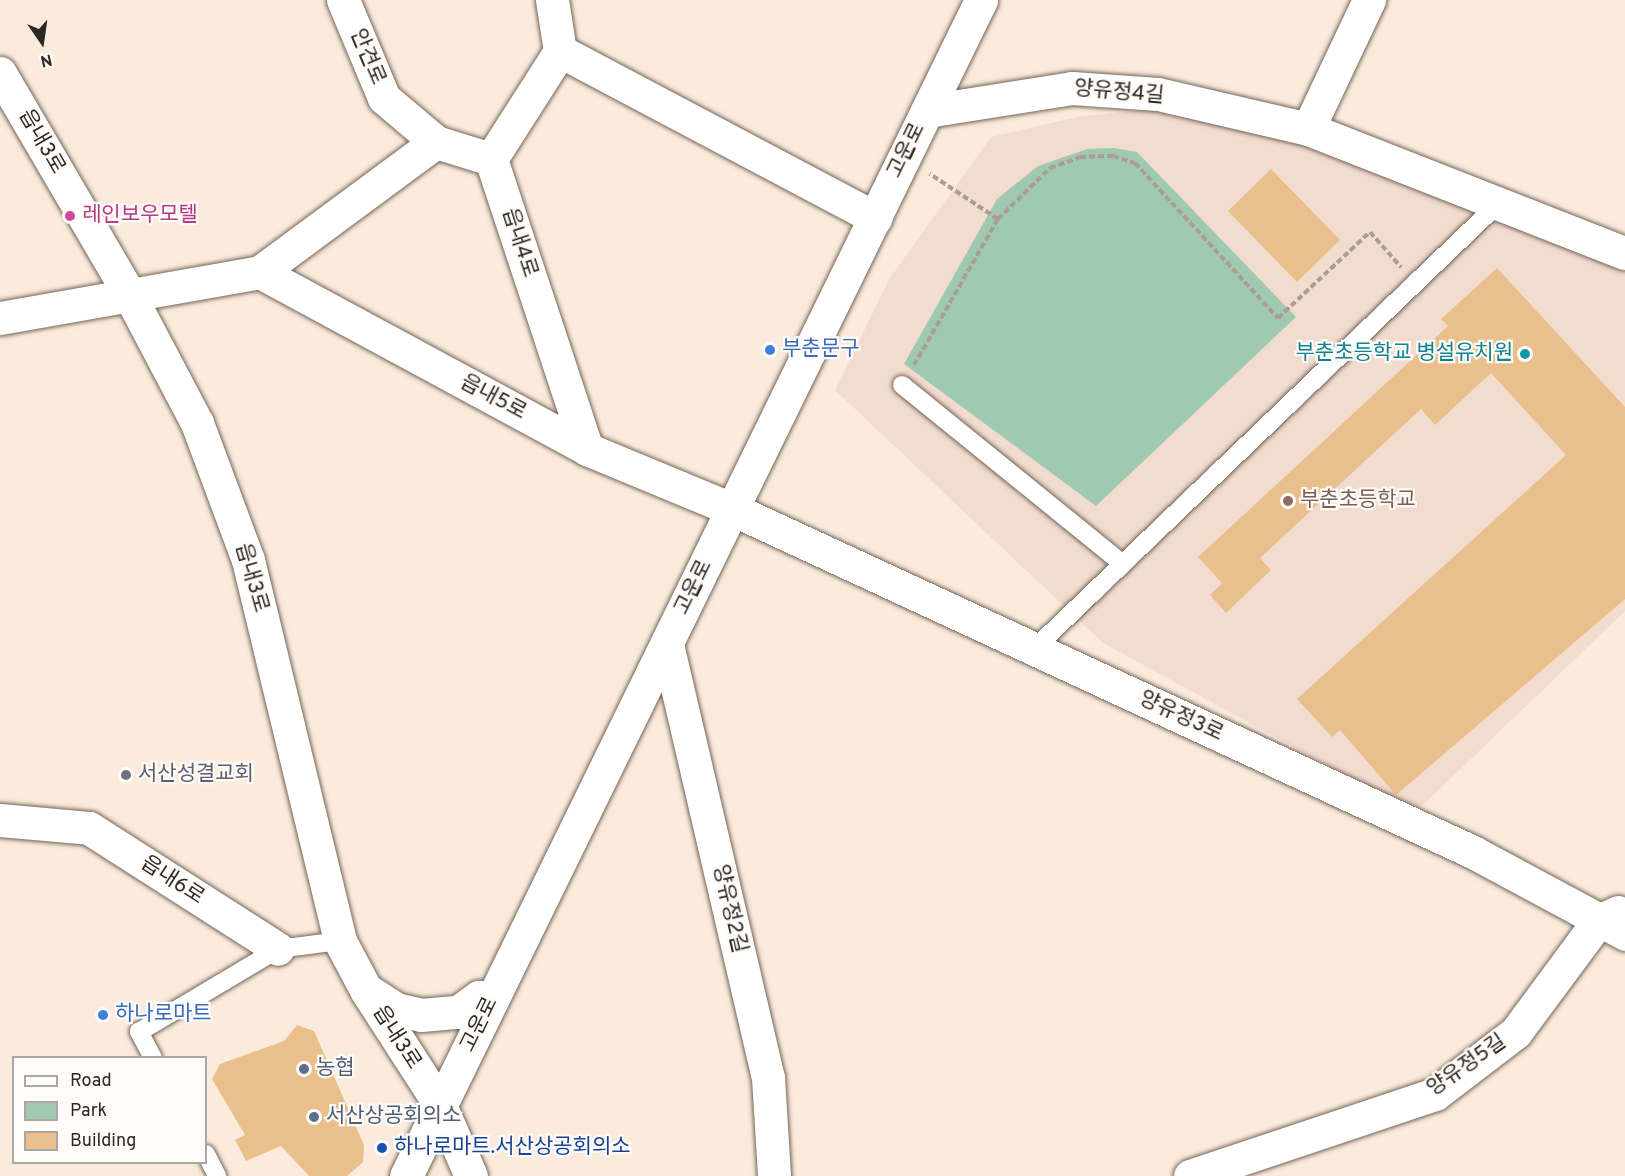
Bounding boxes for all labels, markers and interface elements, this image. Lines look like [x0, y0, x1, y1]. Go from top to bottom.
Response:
north arrow [12, 12, 72, 72]
street label: 안견로 [344, 25, 390, 89]
text: N [38, 49, 54, 71]
street label: 양유정4길 [1073, 77, 1165, 109]
street label: 읍내3로 [12, 105, 70, 179]
street label: 고운로 [883, 119, 931, 183]
place label: 레인보우모텔 [82, 203, 198, 229]
street label: 읍내4로 [496, 205, 542, 281]
marker: 레인보우모텔 [63, 209, 77, 223]
place label: 부춘문구 [782, 337, 859, 363]
place label: 부춘초등학교 병설유치원 [1296, 341, 1513, 367]
marker: 부춘문구 [763, 343, 777, 357]
marker: 부춘초등학교 병설유치원 [1518, 347, 1532, 361]
street label: 읍내5로 [456, 370, 530, 426]
place label: 부춘초등학교 [1300, 488, 1416, 514]
marker: 부춘초등학교 [1281, 494, 1295, 508]
street label: 읍내3로 [229, 541, 273, 615]
street label: 고운로 [670, 556, 718, 620]
street label: 양유정3로 [1135, 687, 1227, 747]
place label: 서산성결교회 [138, 762, 254, 788]
marker: 서산성결교회 [119, 768, 133, 782]
street label: 읍내6로 [136, 851, 208, 911]
street label: 양유정2길 [707, 862, 751, 956]
street label: 고운로 [456, 993, 504, 1057]
place label: 하나로마트 [115, 1002, 212, 1028]
street label: 읍내3로 [366, 1002, 426, 1074]
marker: 하나로마트 [96, 1008, 110, 1022]
street label: 양유정5길 [1423, 1030, 1511, 1102]
legend [12, 1056, 207, 1164]
place label: 농협 [316, 1056, 355, 1082]
marker: 농협 [297, 1062, 311, 1076]
text: Road [70, 1070, 112, 1093]
text: Park [70, 1100, 107, 1123]
place label: 서산상공회의소 [326, 1104, 461, 1130]
marker: 서산상공회의소 [307, 1110, 321, 1124]
text: Building [70, 1130, 136, 1153]
place label: 하나로마트.서산상공회의소 [394, 1135, 631, 1161]
marker: 하나로마트.서산상공회의소 [375, 1141, 389, 1155]

